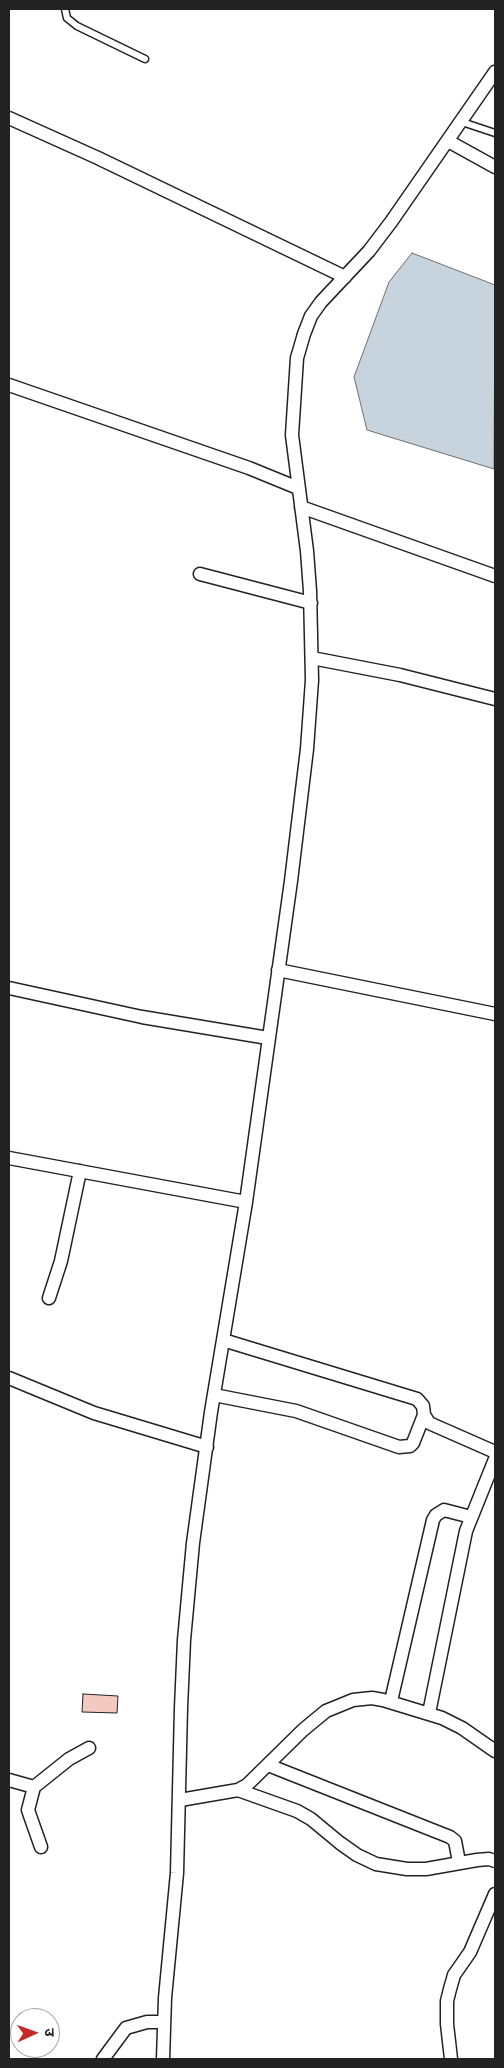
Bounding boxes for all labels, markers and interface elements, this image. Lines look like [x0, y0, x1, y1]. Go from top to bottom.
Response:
north arrow [10, 2008, 60, 2058]
text: उ [40, 2028, 59, 2037]

